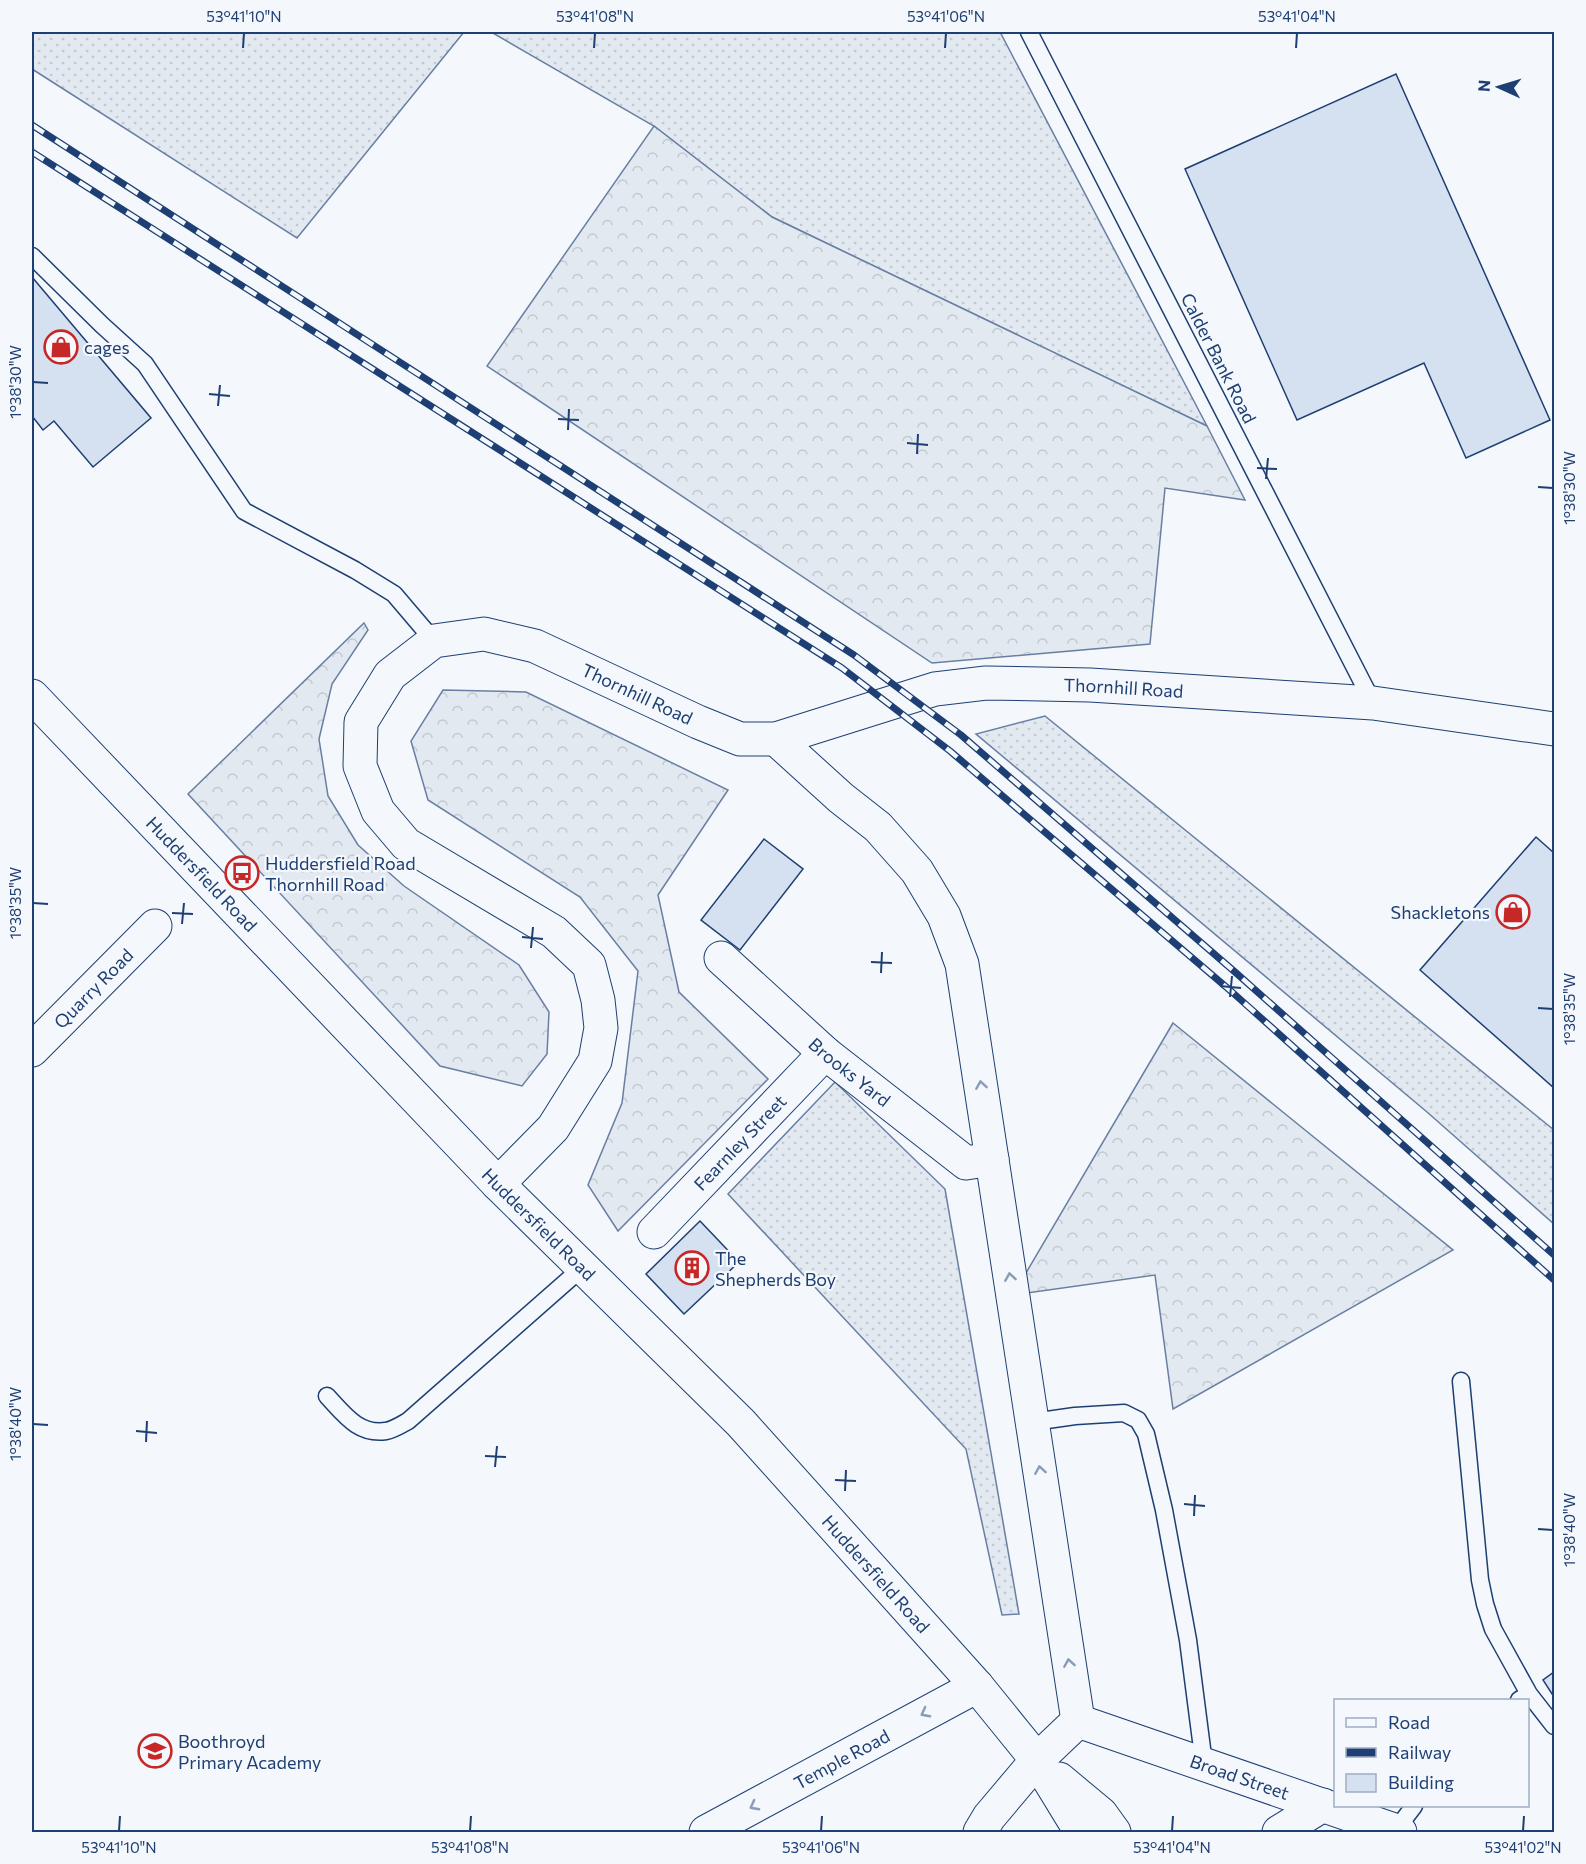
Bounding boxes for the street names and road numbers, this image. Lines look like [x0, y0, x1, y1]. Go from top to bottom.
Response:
street label: Calder Bank Road [1177, 289, 1261, 427]
street label: Thornhill Road [578, 658, 696, 729]
street label: Thornhill Road [1064, 673, 1184, 702]
street label: Huddersfield Road [142, 812, 262, 936]
street label: Quarry Road [49, 944, 138, 1033]
street label: Brooks Yard [804, 1033, 895, 1111]
street label: Fearnley Street [689, 1090, 790, 1195]
street label: Huddersfield Road [478, 1163, 600, 1285]
street label: Huddersfield Road [818, 1510, 935, 1637]
street label: Temple Road [790, 1724, 893, 1794]
street label: Broad Street [1187, 1749, 1292, 1804]

